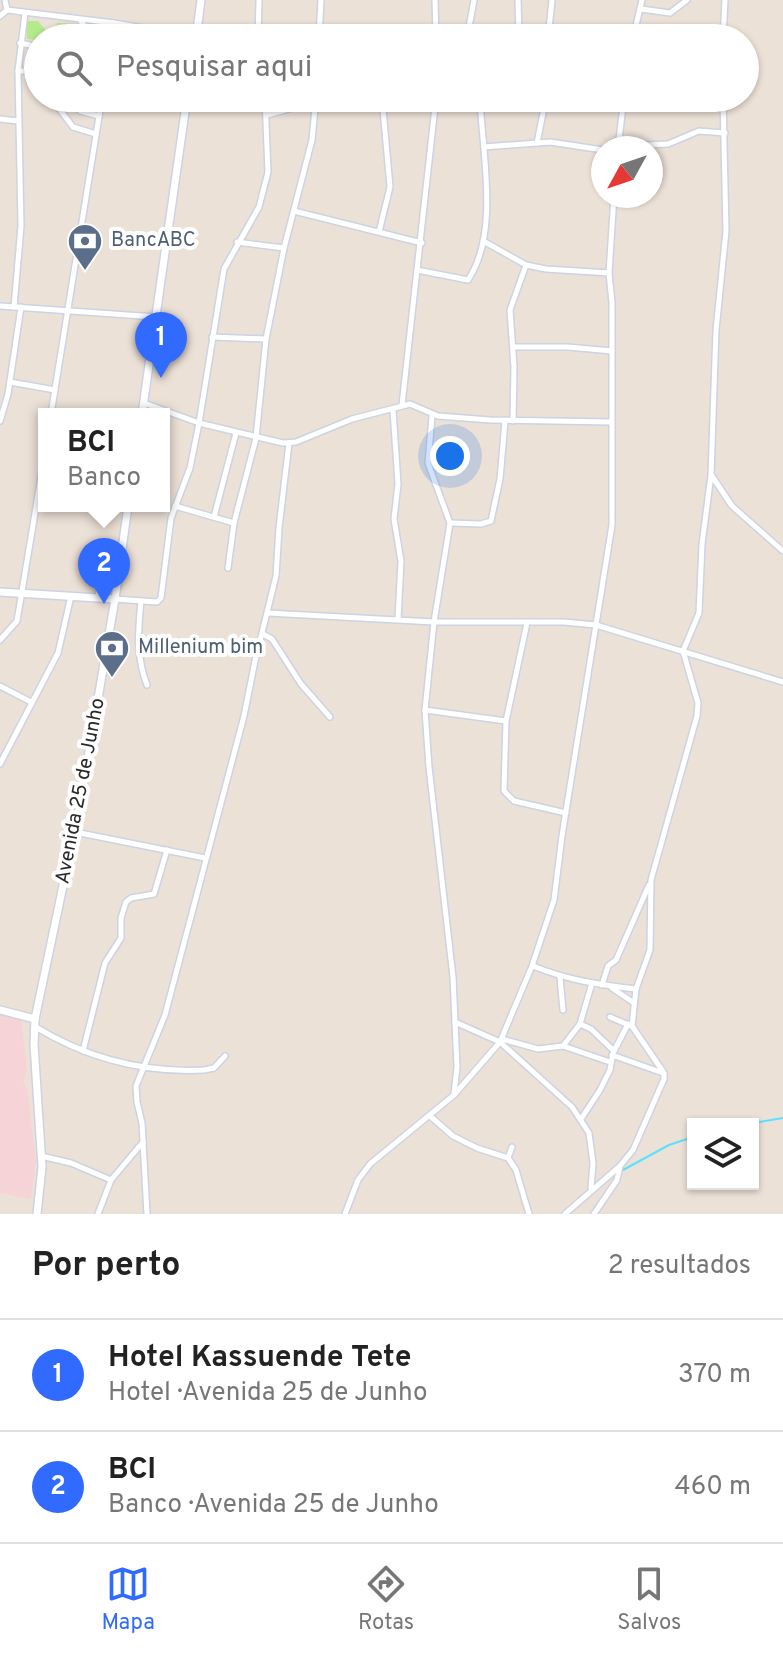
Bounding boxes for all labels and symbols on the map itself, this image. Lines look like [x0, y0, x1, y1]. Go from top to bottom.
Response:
north arrow [591, 136, 663, 208]
bank icon: BancABC [66, 222, 104, 272]
place label: BancABC [111, 228, 196, 254]
pin: 1 [135, 312, 187, 378]
your location [430, 436, 470, 476]
pin: 2 [78, 538, 130, 604]
bank icon: Millenium bim [93, 629, 131, 679]
place label: Millenium bim [138, 635, 263, 661]
street label: Avenida 25 de Junho [50, 696, 112, 886]

